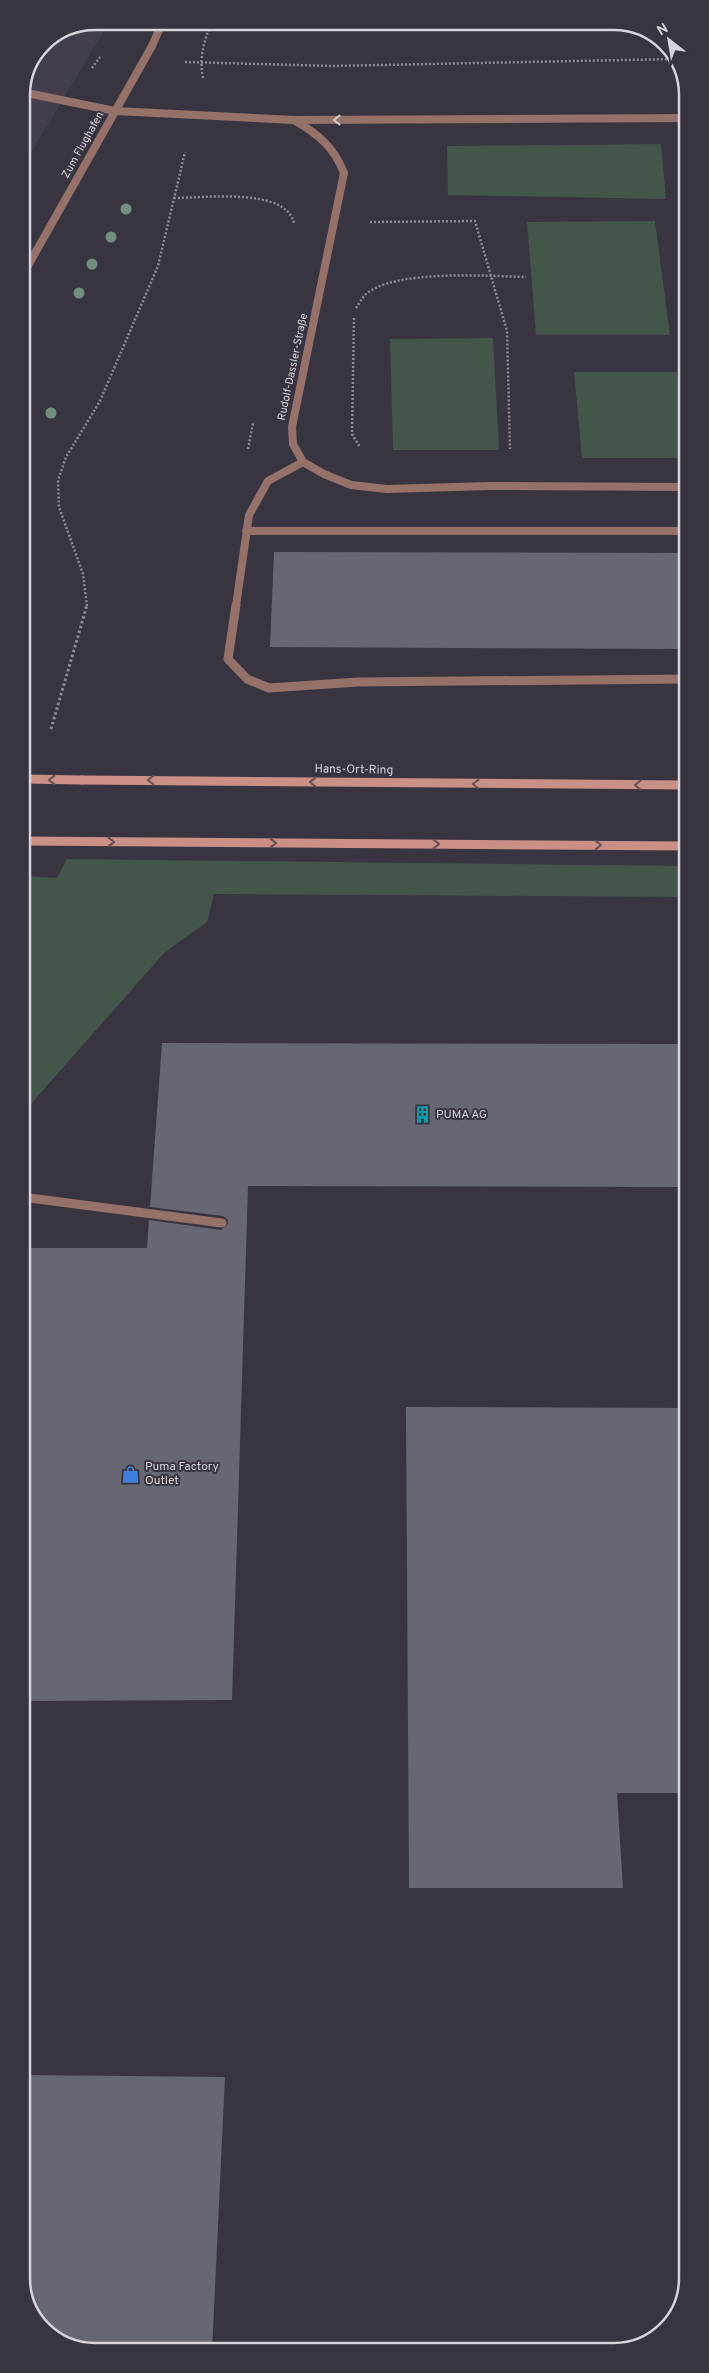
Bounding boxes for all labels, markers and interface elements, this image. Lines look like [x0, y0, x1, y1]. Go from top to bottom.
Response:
north arrow [644, 15, 694, 65]
text: N [654, 20, 672, 40]
street label: Zum Flughafen [59, 109, 107, 181]
one-way arrow [333, 115, 341, 125]
street label: Rudolf-Dassler-Straße [275, 312, 311, 422]
street label: Hans-Ort-Ring [315, 761, 393, 779]
one-way arrow [48, 775, 56, 785]
one-way arrow [146, 775, 154, 786]
one-way arrow [309, 777, 316, 787]
one-way arrow [471, 778, 479, 789]
one-way arrow [634, 780, 642, 790]
one-way arrow [108, 837, 115, 847]
one-way arrow [270, 838, 278, 848]
one-way arrow [432, 839, 440, 849]
one-way arrow [595, 840, 603, 850]
building icon: PUMA AG [412, 1105, 432, 1125]
place label: PUMA AG [436, 1107, 487, 1123]
place label: Puma Factory Outlet [145, 1459, 219, 1489]
shop icon: Puma Factory Outlet [121, 1464, 141, 1484]

